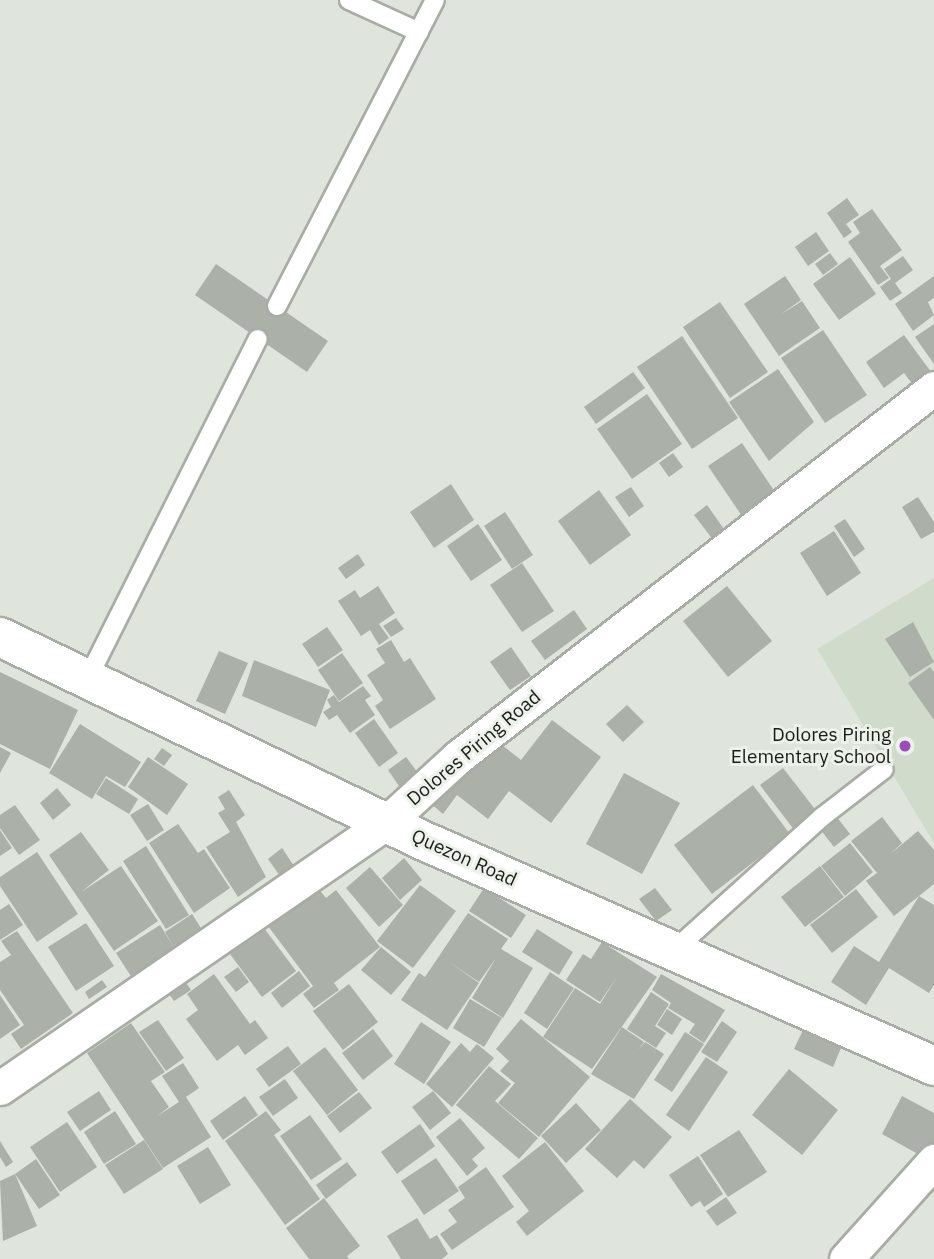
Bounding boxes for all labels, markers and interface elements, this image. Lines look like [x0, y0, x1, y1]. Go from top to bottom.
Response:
street label: Dolores Piring Road [403, 686, 545, 810]
place label: Dolores Piring Elementary School [731, 724, 891, 768]
marker: Dolores Piring Elementary School [897, 738, 913, 754]
street label: Quezon Road [408, 825, 520, 891]

